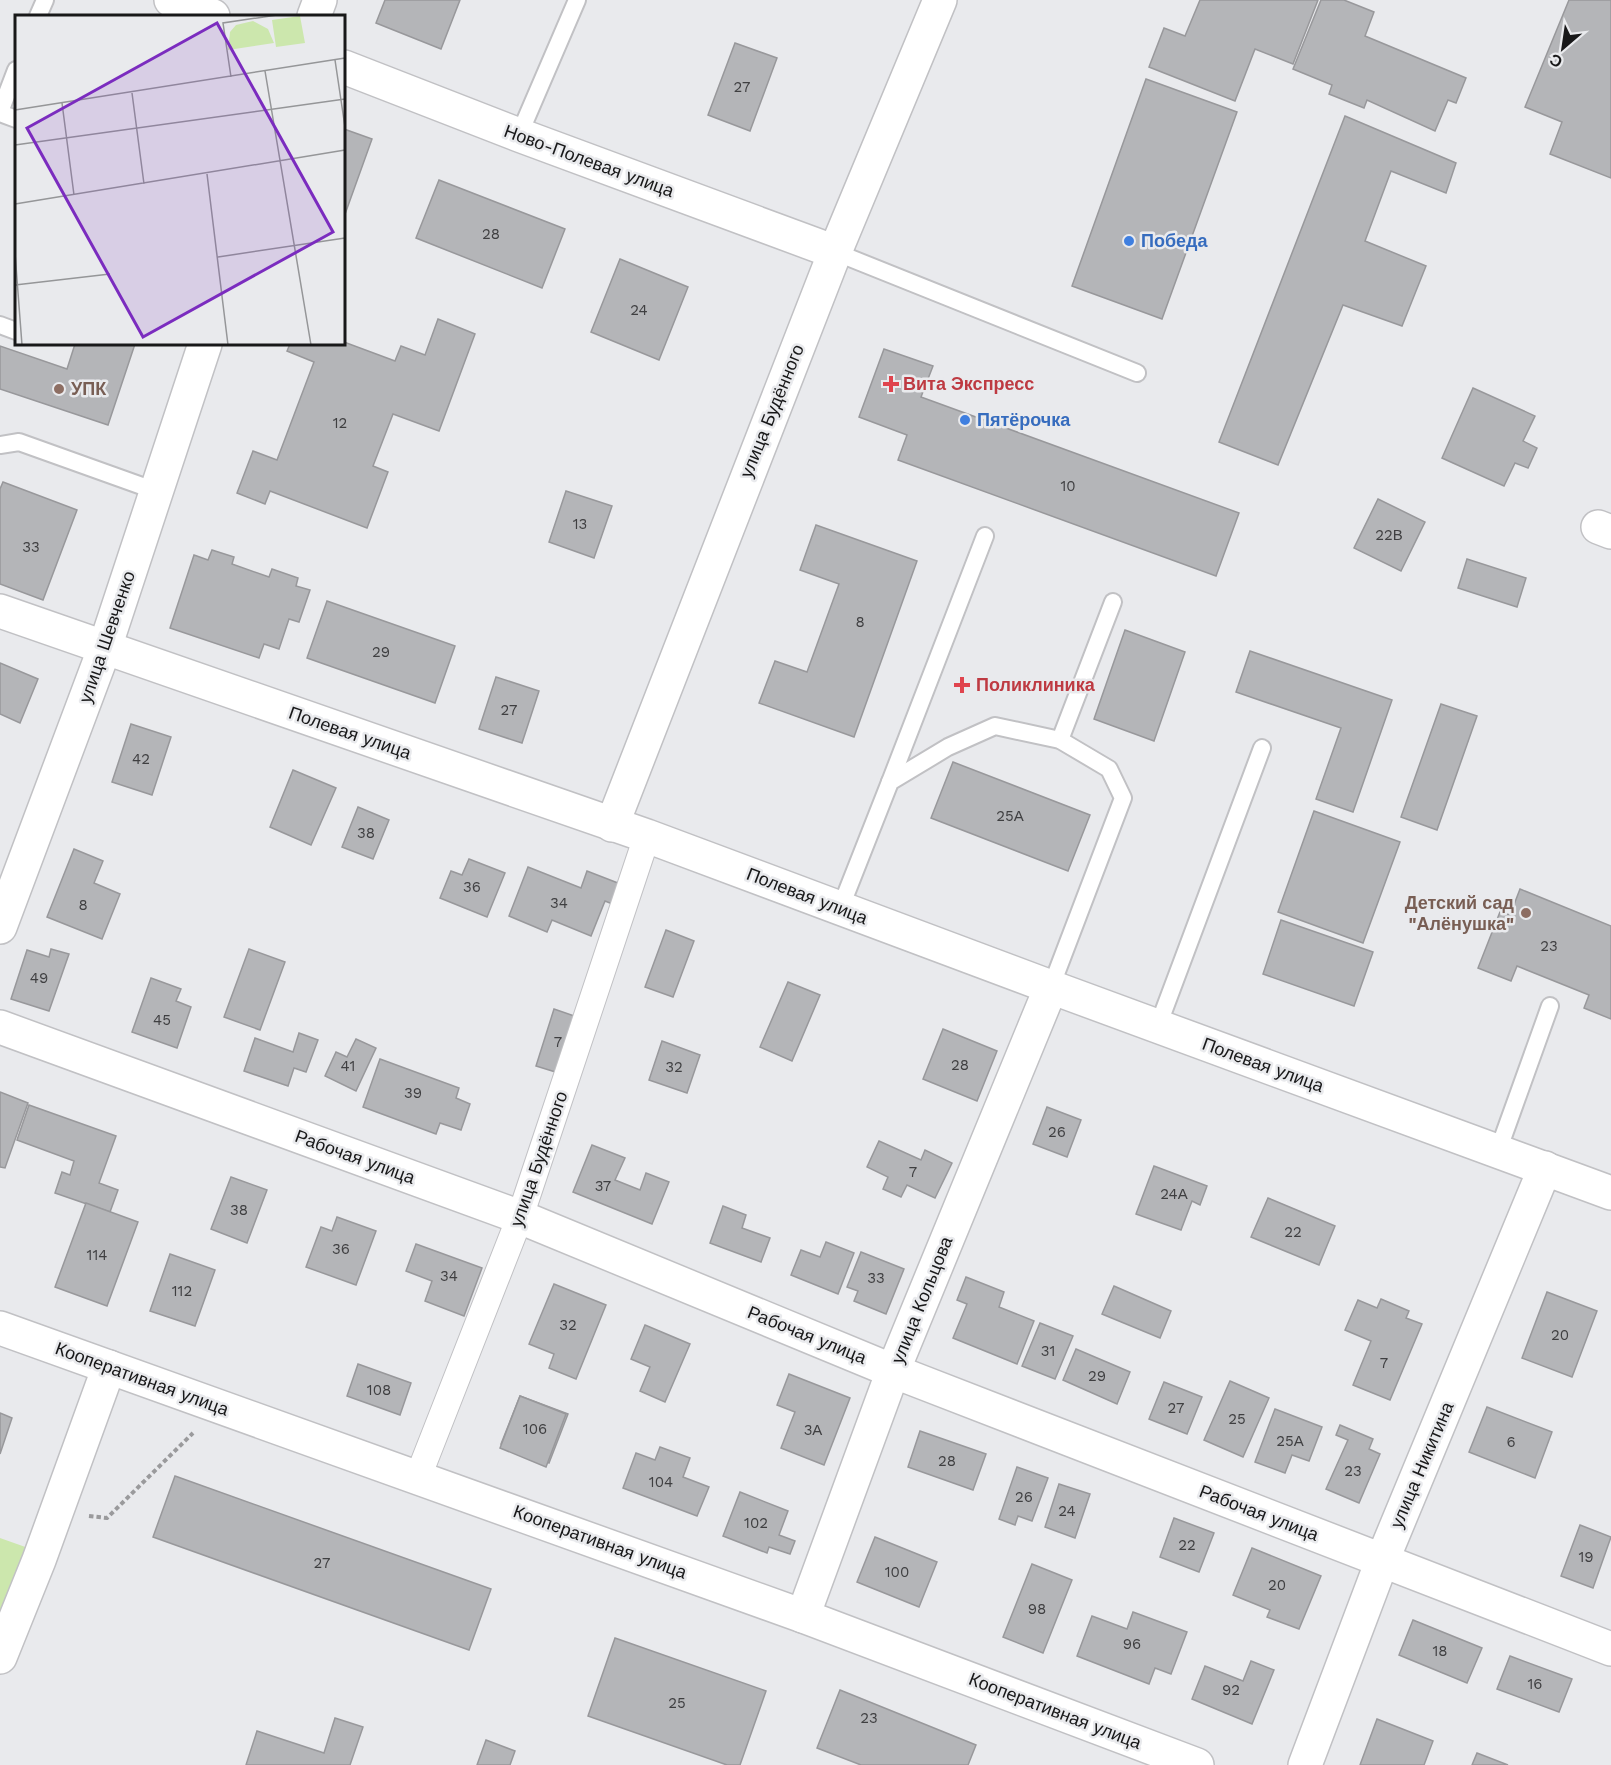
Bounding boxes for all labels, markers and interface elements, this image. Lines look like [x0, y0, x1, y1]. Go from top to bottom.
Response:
inset map [15, 15, 345, 345]
north arrow [1533, 18, 1593, 78]
text: С [1546, 49, 1566, 72]
house number: 27 [734, 78, 750, 96]
street label: Ново-Полевая улица [501, 120, 678, 201]
house number: 28 [482, 225, 500, 243]
place label: Победа [1141, 230, 1208, 251]
marker: Победа [1122, 234, 1136, 248]
house number: 24 [630, 301, 648, 319]
street label: улица Будённого [735, 341, 808, 481]
place label: Вита Экспресс [903, 373, 1034, 394]
marker: Вита Экспресс [884, 377, 898, 391]
place label: УПК [71, 378, 107, 399]
marker: УПК [52, 382, 66, 396]
place label: Пятёрочка [977, 409, 1071, 430]
marker: Пятёрочка [958, 413, 972, 427]
house number: 12 [333, 414, 347, 432]
house number: 10 [1060, 477, 1076, 495]
house number: 13 [573, 515, 587, 533]
house number: 22В [1375, 526, 1403, 544]
house number: 33 [22, 538, 40, 556]
street label: улица Шевченко [74, 568, 139, 706]
house number: 8 [855, 613, 865, 631]
house number: 29 [372, 643, 390, 661]
place label: Поликлиника [976, 674, 1096, 695]
marker: Поликлиника [953, 676, 971, 694]
house number: 27 [501, 701, 517, 719]
street label: Полевая улица [286, 702, 415, 764]
house number: 42 [132, 750, 150, 768]
house number: 25А [996, 807, 1024, 825]
house number: 38 [357, 824, 375, 842]
street label: Полевая улица [744, 863, 872, 929]
house number: 36 [463, 878, 481, 896]
place label: Детский сад "Алёнушка" [1405, 892, 1515, 934]
house number: 34 [550, 894, 568, 912]
house number: 8 [78, 896, 88, 914]
marker: Детский сад "Алёнушка" [1519, 906, 1533, 920]
house number: 23 [1540, 937, 1558, 955]
house number: 49 [30, 969, 48, 987]
house number: 45 [153, 1011, 171, 1029]
house number: 7 [554, 1033, 562, 1051]
street label: Полевая улица [1200, 1033, 1328, 1097]
house number: 28 [951, 1056, 969, 1074]
house number: 41 [341, 1057, 355, 1075]
house number: 32 [665, 1058, 683, 1076]
house number: 39 [404, 1084, 422, 1102]
street label: улица Будённого [505, 1088, 572, 1229]
house number: 26 [1048, 1123, 1066, 1141]
street label: Рабочая улица [292, 1125, 419, 1188]
house number: 7 [909, 1163, 917, 1181]
house number: 37 [595, 1177, 611, 1195]
house number: 24А [1160, 1185, 1188, 1203]
house number: 38 [230, 1201, 248, 1219]
house number: 22 [1284, 1223, 1302, 1241]
street label: улица Кольцова [886, 1232, 957, 1366]
house number: 36 [332, 1240, 350, 1258]
house number: 114 [87, 1246, 107, 1264]
house number: 34 [440, 1267, 458, 1285]
house number: 33 [867, 1269, 885, 1287]
house number: 112 [172, 1282, 192, 1300]
street label: Рабочая улица [745, 1301, 870, 1368]
house number: 32 [559, 1316, 577, 1334]
house number: 20 [1551, 1326, 1569, 1344]
street label: Кооперативная улица [53, 1337, 233, 1420]
house number: 31 [1041, 1342, 1055, 1360]
house number: 7 [1380, 1354, 1388, 1372]
house number: 29 [1088, 1367, 1106, 1385]
house number: 108 [367, 1381, 391, 1399]
street label: улица Никитина [1386, 1398, 1458, 1531]
house number: 27 [1168, 1399, 1184, 1417]
house number: 25 [1228, 1410, 1246, 1428]
house number: 106 [523, 1420, 547, 1438]
house number: 3А [804, 1421, 822, 1439]
house number: 25А [1276, 1432, 1304, 1450]
house number: 6 [1506, 1433, 1516, 1451]
house number: 28 [938, 1452, 956, 1470]
house number: 23 [1344, 1462, 1362, 1480]
house number: 104 [649, 1473, 673, 1491]
street label: Рабочая улица [1197, 1480, 1323, 1545]
house number: 26 [1015, 1488, 1033, 1506]
street label: Кооперативная улица [511, 1500, 691, 1583]
house number: 24 [1058, 1502, 1076, 1520]
house number: 102 [744, 1514, 768, 1532]
house number: 22 [1178, 1536, 1196, 1554]
house number: 19 [1578, 1548, 1594, 1566]
house number: 27 [314, 1554, 330, 1572]
house number: 100 [885, 1563, 909, 1581]
house number: 20 [1268, 1576, 1286, 1594]
house number: 98 [1028, 1600, 1046, 1618]
house number: 96 [1123, 1635, 1141, 1653]
house number: 18 [1432, 1642, 1448, 1660]
street label: Кооперативная улица [966, 1668, 1145, 1753]
house number: 16 [1528, 1675, 1542, 1693]
house number: 92 [1222, 1681, 1240, 1699]
house number: 25 [668, 1694, 686, 1712]
house number: 23 [860, 1709, 878, 1727]

